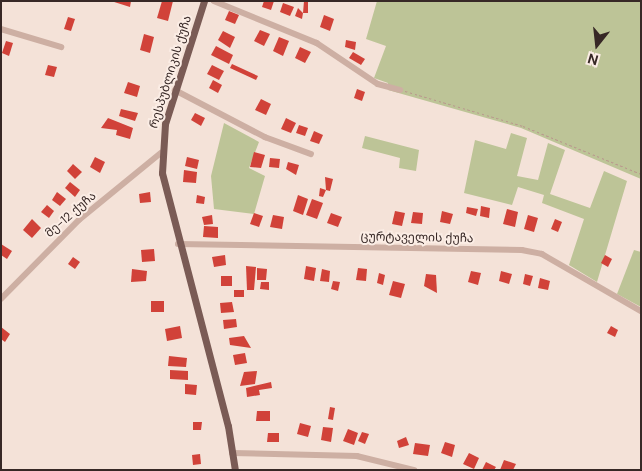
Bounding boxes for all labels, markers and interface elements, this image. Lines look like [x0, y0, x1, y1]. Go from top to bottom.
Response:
street label: რესპუბლიკის ქუჩა [147, 14, 195, 130]
north arrow [572, 20, 622, 70]
text: N [585, 49, 600, 69]
street label: მე-12 ქუჩა [43, 189, 99, 241]
street label: ცურტაველის ქუჩა [360, 230, 474, 246]

